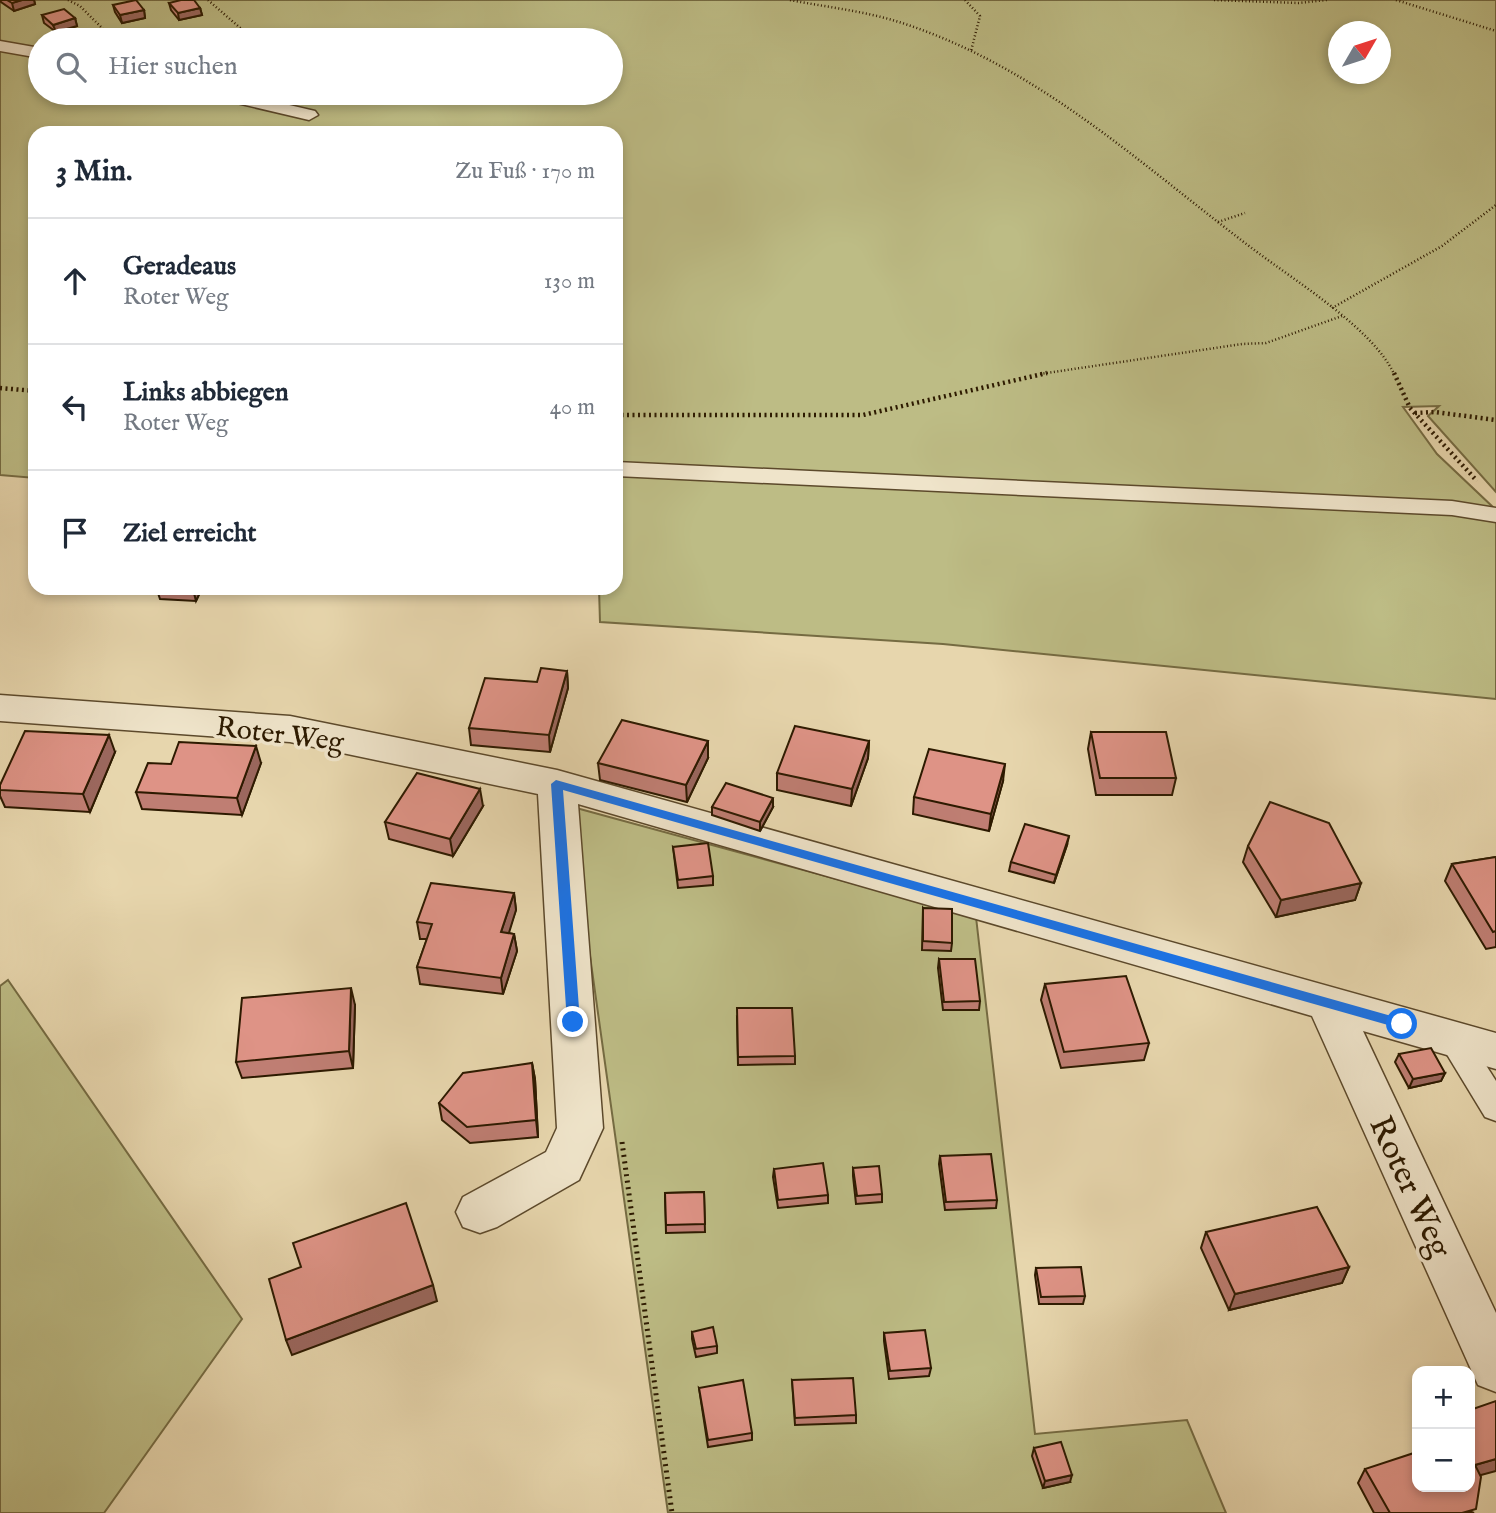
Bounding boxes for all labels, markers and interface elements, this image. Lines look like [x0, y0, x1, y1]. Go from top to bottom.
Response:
north arrow [1328, 21, 1391, 84]
search box [28, 28, 623, 105]
icon: search [52, 48, 90, 86]
text: Hier suchen [108, 50, 238, 83]
text: 3 Min. [56, 153, 132, 191]
text: Zu Fuß · 170 m [455, 157, 595, 186]
text: Geradeaus [123, 250, 236, 283]
icon: ahead [56, 262, 94, 300]
text: 130 m [544, 267, 595, 296]
text: Roter Weg [123, 283, 229, 312]
text: Links abbiegen [123, 376, 289, 409]
icon: left [56, 388, 94, 426]
text: 40 m [550, 393, 595, 422]
text: Roter Weg [123, 409, 229, 438]
icon: arrive [56, 514, 94, 552]
text: Ziel erreicht [123, 517, 256, 550]
street label: Roter Weg [214, 710, 346, 761]
route end [557, 1006, 588, 1037]
route start [1386, 1008, 1417, 1039]
street label: Roter Weg [1358, 1110, 1461, 1266]
map controls [1412, 1366, 1475, 1492]
button: + [1412, 1366, 1475, 1429]
button: − [1412, 1429, 1475, 1492]

